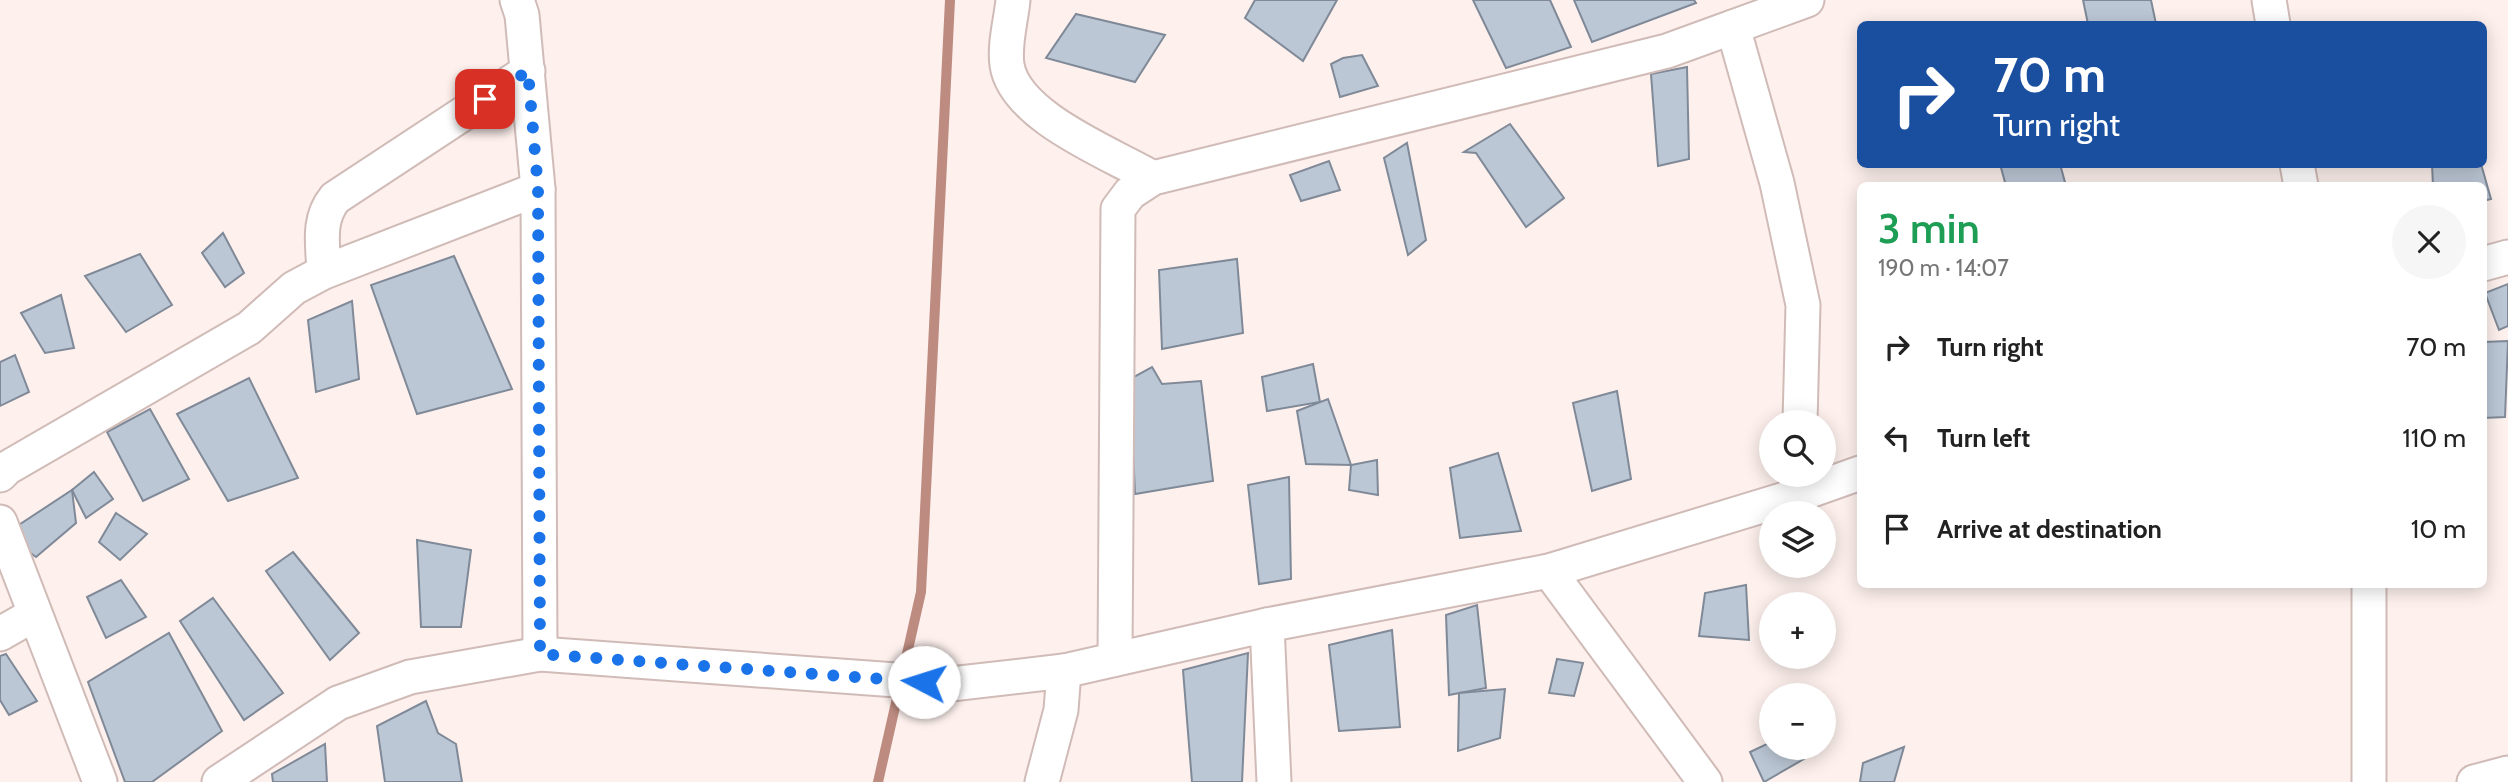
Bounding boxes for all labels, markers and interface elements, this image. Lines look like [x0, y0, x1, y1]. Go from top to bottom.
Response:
text: 70 m [1993, 45, 2106, 104]
icon: right [1878, 49, 1969, 140]
pin [455, 69, 515, 129]
icon: arrive [466, 80, 504, 118]
text: Turn right [1993, 105, 2120, 144]
text: 3 min [1878, 202, 1980, 254]
button: close [2392, 205, 2466, 279]
text: 190 m · 14:07 [1878, 254, 2009, 282]
icon: right [1878, 328, 1916, 366]
text: Turn right [1937, 331, 2043, 363]
text: 70 m [2406, 331, 2466, 363]
map controls [1759, 410, 1836, 760]
button: search [1759, 410, 1836, 487]
icon: left [1878, 419, 1916, 457]
text: Turn left [1937, 422, 2030, 454]
text: 110 m [2402, 422, 2466, 454]
button: layers [1759, 501, 1836, 578]
icon: arrive [1878, 510, 1916, 548]
text: Arrive at destination [1937, 513, 2162, 545]
text: 10 m [2411, 513, 2466, 545]
button: + [1759, 592, 1836, 669]
position arrow [887, 645, 961, 719]
button: − [1759, 683, 1836, 760]

